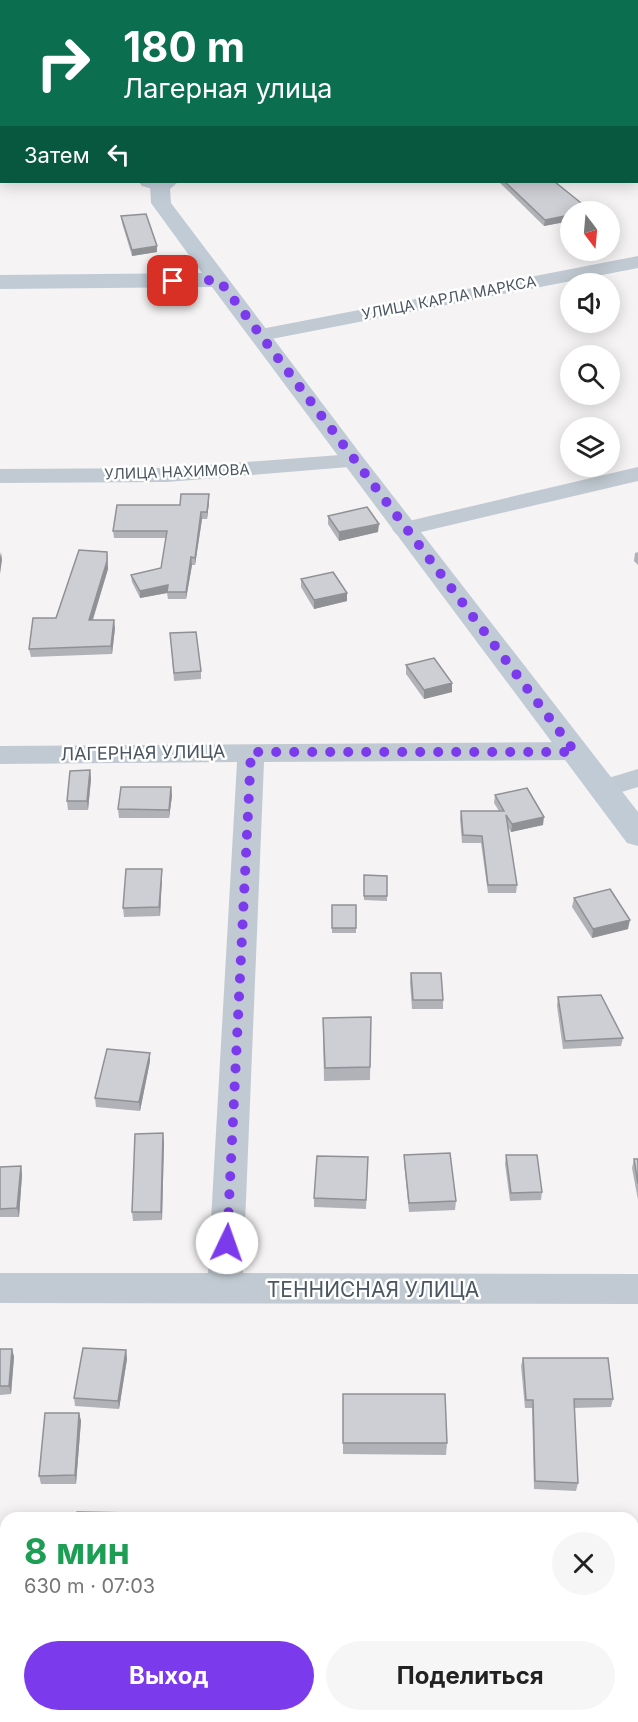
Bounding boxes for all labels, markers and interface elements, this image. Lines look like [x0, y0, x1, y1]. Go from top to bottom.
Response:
text: 180 m [123, 21, 245, 72]
icon: right [24, 24, 102, 102]
text: Лагерная улица [123, 72, 332, 105]
icon: left [102, 138, 135, 171]
text: Затем [24, 142, 90, 168]
north arrow [560, 201, 620, 261]
map controls [560, 201, 620, 477]
pin [147, 255, 198, 306]
icon: arrive [156, 264, 189, 297]
street label: УЛИЦА КАРЛА МАРКСА [360, 271, 538, 324]
button: sound [560, 273, 620, 333]
button: search [560, 345, 620, 405]
button: layers [560, 417, 620, 477]
street label: УЛИЦА НАХИМОВА [104, 459, 250, 484]
street label: ЛАГЕРНАЯ УЛИЦА [60, 741, 226, 764]
position arrow [195, 1211, 259, 1275]
street label: ТЕННИСНАЯ УЛИЦА [267, 1277, 479, 1302]
text: 8 мин [24, 1529, 130, 1573]
button: close [552, 1532, 615, 1595]
text: 630 m · 07:03 [24, 1574, 155, 1598]
button: Выход [24, 1641, 314, 1710]
button: Поделиться [326, 1641, 615, 1710]

